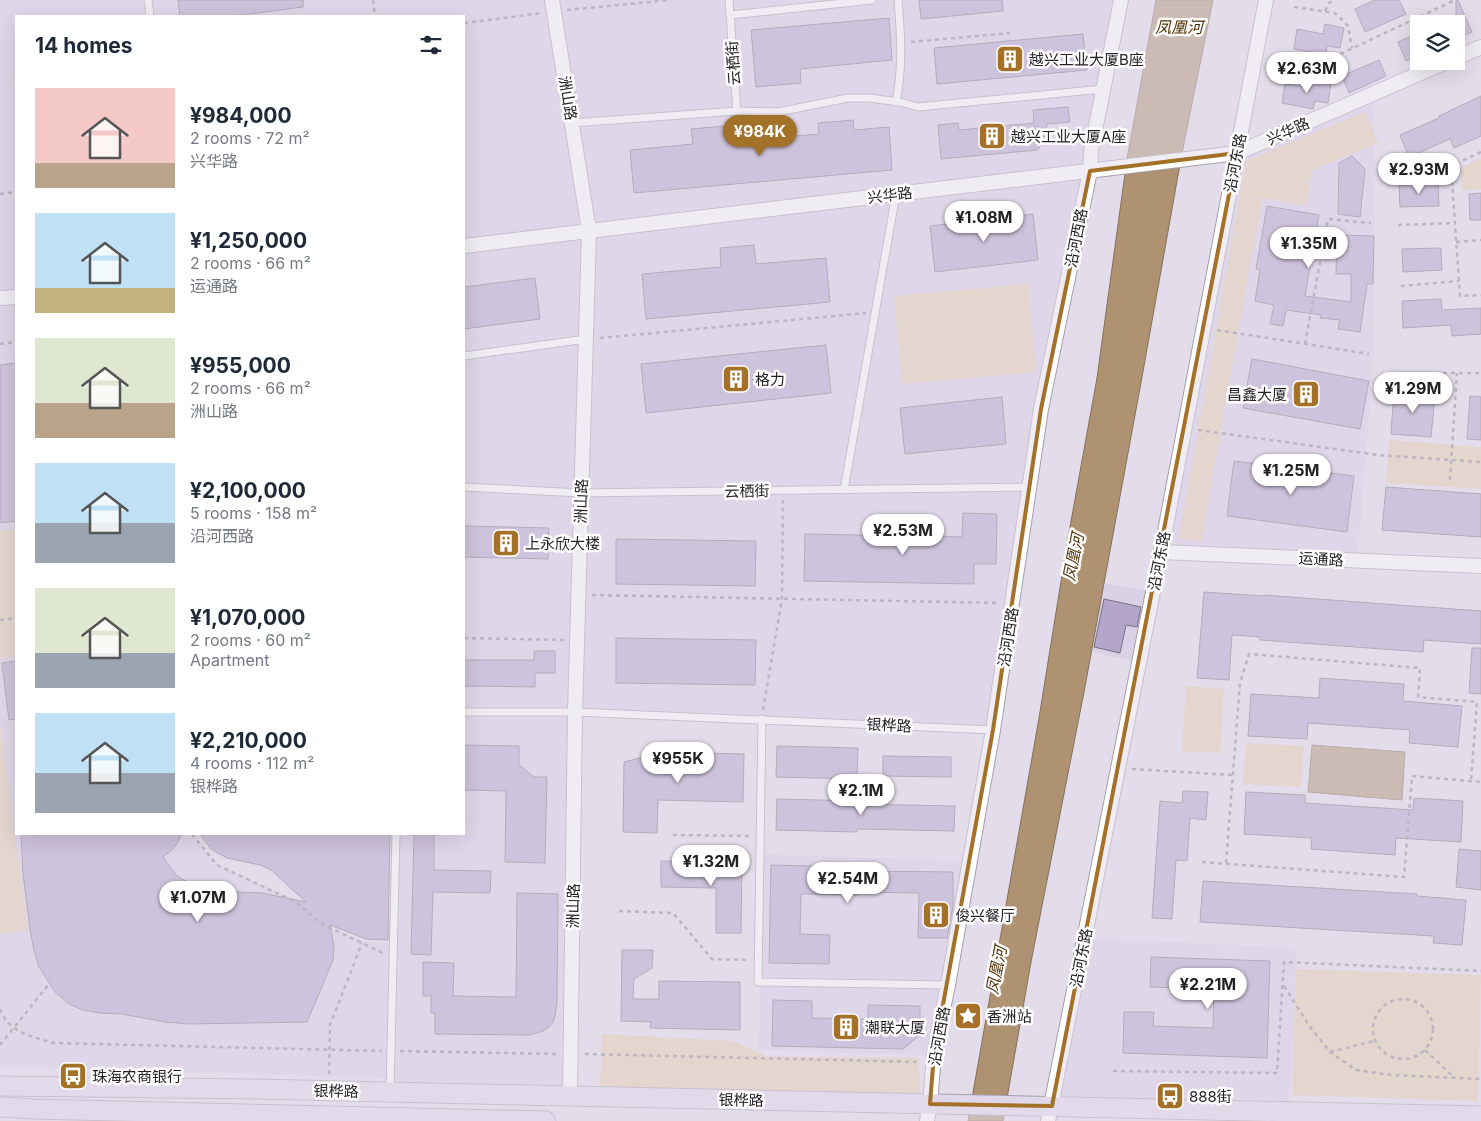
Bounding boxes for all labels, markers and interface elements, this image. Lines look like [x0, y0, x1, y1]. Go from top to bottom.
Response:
map controls [1410, 15, 1465, 70]
button: layers [1410, 15, 1465, 70]
water label: 凤凰河 [1155, 17, 1206, 37]
icon: filters [417, 31, 445, 59]
text: 14 homes [35, 33, 133, 58]
street label: 云栖街 [722, 40, 744, 86]
building icon: 越兴工业大厦B座 [995, 44, 1025, 74]
place label: 越兴工业大厦B座 [1029, 50, 1144, 69]
pin: ¥2.63M [1266, 52, 1348, 94]
text: ¥2.63M [1277, 58, 1337, 78]
street label: 洲山路 [555, 74, 581, 122]
text: ¥984,000 [190, 103, 292, 128]
icon: home [75, 108, 135, 168]
street label: 兴华路 [1264, 113, 1312, 149]
pin: ¥984K [725, 114, 795, 157]
text: ¥984K [734, 121, 786, 141]
building icon: 越兴工业大厦A座 [977, 121, 1007, 151]
place label: 越兴工业大厦A座 [1011, 127, 1126, 146]
text: 2 rooms · 72 m² [190, 128, 310, 148]
street label: 沿河东路 [1220, 132, 1250, 194]
text: 兴华路 [190, 151, 238, 171]
pin: ¥2.93M [1378, 152, 1460, 195]
text: ¥2.93M [1389, 159, 1449, 179]
street label: 兴华路 [867, 183, 913, 207]
pin: ¥1.08M [943, 200, 1025, 243]
text: ¥1.08M [955, 207, 1013, 227]
street label: 沿河西路 [1061, 207, 1091, 269]
pin: ¥1.35M [1268, 226, 1350, 269]
text: ¥1,250,000 [190, 228, 307, 253]
icon: home [75, 233, 135, 293]
text: ¥1.35M [1281, 233, 1337, 253]
text: 2 rooms · 66 m² [190, 253, 311, 273]
text: 运通路 [190, 276, 238, 296]
text: ¥955,000 [190, 353, 291, 378]
icon: home [75, 358, 135, 418]
building icon: 格力 [721, 364, 751, 394]
place label: 格力 [755, 370, 785, 389]
pin: ¥1.29M [1372, 372, 1454, 414]
text: 2 rooms · 66 m² [190, 378, 311, 398]
text: ¥1.29M [1385, 378, 1441, 398]
building icon: 昌鑫大厦 [1291, 379, 1321, 409]
place label: 昌鑫大厦 [1227, 385, 1287, 404]
text: 洲山路 [190, 401, 238, 421]
pin: ¥1.25M [1250, 454, 1332, 496]
text: ¥1.25M [1263, 460, 1319, 480]
text: ¥2,100,000 [190, 478, 306, 503]
street label: 洲山路 [571, 478, 591, 524]
street label: 云栖街 [724, 481, 770, 501]
icon: home [75, 483, 135, 543]
text: 5 rooms · 158 m² [190, 503, 317, 523]
pin: ¥2.53M [862, 514, 944, 556]
text: ¥2.53M [873, 520, 933, 540]
text: 沿河西路 [190, 526, 254, 546]
building icon: 上永欣大楼 [491, 528, 521, 558]
water label: 凤凰河 [1059, 529, 1088, 582]
street label: 沿河东路 [1144, 530, 1174, 592]
place label: 上永欣大楼 [525, 534, 600, 553]
street label: 运通路 [1298, 548, 1344, 570]
text: ¥1,070,000 [190, 605, 306, 630]
street label: 沿河西路 [994, 606, 1022, 668]
icon: home [75, 608, 135, 668]
text: 2 rooms · 60 m² [190, 630, 311, 650]
text: Apartment [190, 650, 270, 670]
street label: 银桦路 [866, 714, 912, 736]
text: ¥2,210,000 [190, 728, 307, 753]
icon: home [75, 733, 135, 793]
pin: ¥955K [643, 742, 713, 784]
text: ¥955K [652, 748, 704, 768]
text: 4 rooms · 112 m² [190, 753, 314, 773]
pin: ¥2.1M [826, 774, 896, 816]
text: 银桦路 [190, 776, 238, 796]
text: ¥2.1M [839, 780, 883, 800]
pin: ¥1.32M [670, 844, 752, 887]
text: ¥1.32M [683, 851, 739, 871]
pin: ¥2.54M [807, 862, 889, 904]
text: ¥2.54M [818, 868, 878, 888]
pin: ¥1.07M [157, 880, 239, 923]
street label: 洲山路 [563, 883, 583, 929]
text: ¥1.07M [170, 887, 226, 907]
building icon: 俊兴餐厅 [921, 900, 951, 930]
place label: 俊兴餐厅 [955, 906, 1015, 925]
street label: 沿河东路 [1066, 927, 1096, 989]
water label: 凤凰河 [982, 942, 1011, 995]
pin: ¥2.21M [1167, 968, 1249, 1010]
text: ¥2.21M [1180, 974, 1236, 994]
place icon: 香洲站 [953, 1001, 983, 1031]
street label: 沿河西路 [924, 1005, 954, 1067]
place label: 香洲站 [987, 1007, 1032, 1026]
building icon: 潮联大厦 [831, 1012, 861, 1042]
place label: 潮联大厦 [865, 1018, 925, 1037]
bus stop icon: 珠海农商银行 [58, 1061, 88, 1091]
place label: 珠海农商银行 [92, 1067, 182, 1086]
street label: 银桦路 [313, 1081, 359, 1101]
bus stop icon: 888街 [1155, 1081, 1185, 1111]
place label: 888街 [1189, 1087, 1232, 1106]
street label: 银桦路 [718, 1090, 764, 1110]

